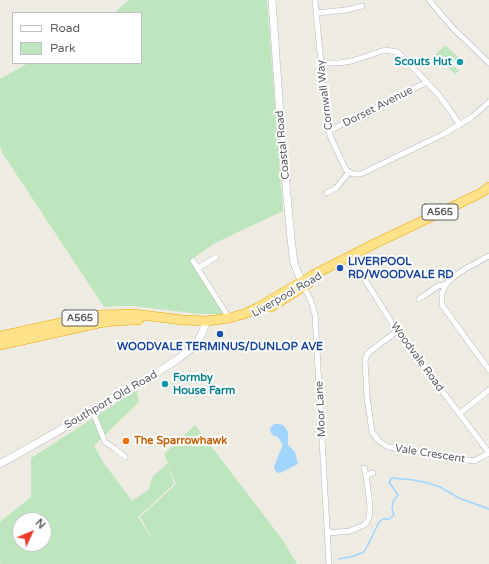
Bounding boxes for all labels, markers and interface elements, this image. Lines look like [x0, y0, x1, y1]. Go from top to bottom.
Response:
legend [12, 12, 142, 64]
text: Road [50, 21, 80, 35]
text: Park [50, 41, 76, 55]
place label: Scouts Hut [395, 55, 452, 69]
marker: Scouts Hut [455, 57, 465, 67]
street label: Cornwall Way [314, 59, 336, 131]
street label: Dorset Avenue [341, 84, 415, 130]
street label: Coastal Road [273, 110, 293, 180]
road number: A565 [422, 204, 458, 220]
place label: LIVERPOOL RD/WOODVALE RD [348, 255, 454, 281]
marker: LIVERPOOL RD/WOODVALE RD [335, 263, 345, 273]
street label: Liverpool Road [250, 270, 324, 320]
road number: A565 [62, 310, 98, 326]
street label: Woodvale Road [387, 320, 447, 394]
marker: WOODVALE TERMINUS/DUNLOP AVE [215, 329, 225, 339]
place label: WOODVALE TERMINUS/DUNLOP AVE [117, 340, 323, 354]
street label: Southport Old Road [62, 368, 160, 432]
place label: Formby House Farm [173, 371, 235, 397]
marker: Formby House Farm [160, 379, 170, 389]
street label: Moor Lane [313, 381, 329, 437]
place label: The Sparrowhawk [134, 434, 227, 448]
marker: The Sparrowhawk [121, 436, 131, 446]
street label: Vale Crescent [394, 442, 466, 466]
north arrow [12, 512, 52, 552]
text: N [33, 516, 48, 532]

